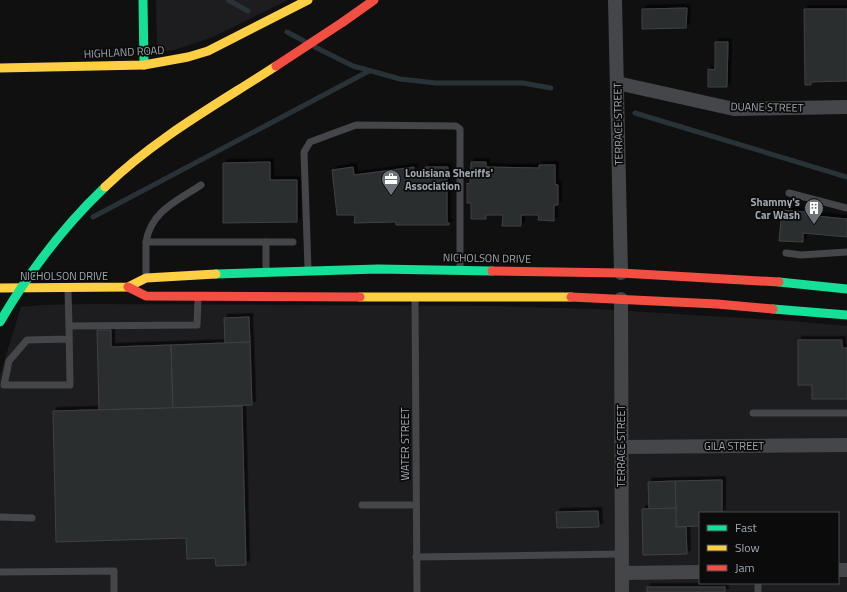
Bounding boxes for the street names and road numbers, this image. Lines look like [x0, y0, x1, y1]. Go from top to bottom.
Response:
street label: HIGHLAND ROAD [83, 42, 165, 62]
street label: TERRACE STREET [609, 82, 627, 166]
street label: DUANE STREET [730, 98, 804, 116]
street label: NICHOLSON DRIVE [443, 249, 531, 267]
street label: NICHOLSON DRIVE [20, 268, 108, 284]
street label: TERRACE STREET [613, 404, 629, 487]
street label: WATER STREET [397, 407, 413, 481]
street label: GILA STREET [704, 438, 764, 454]

